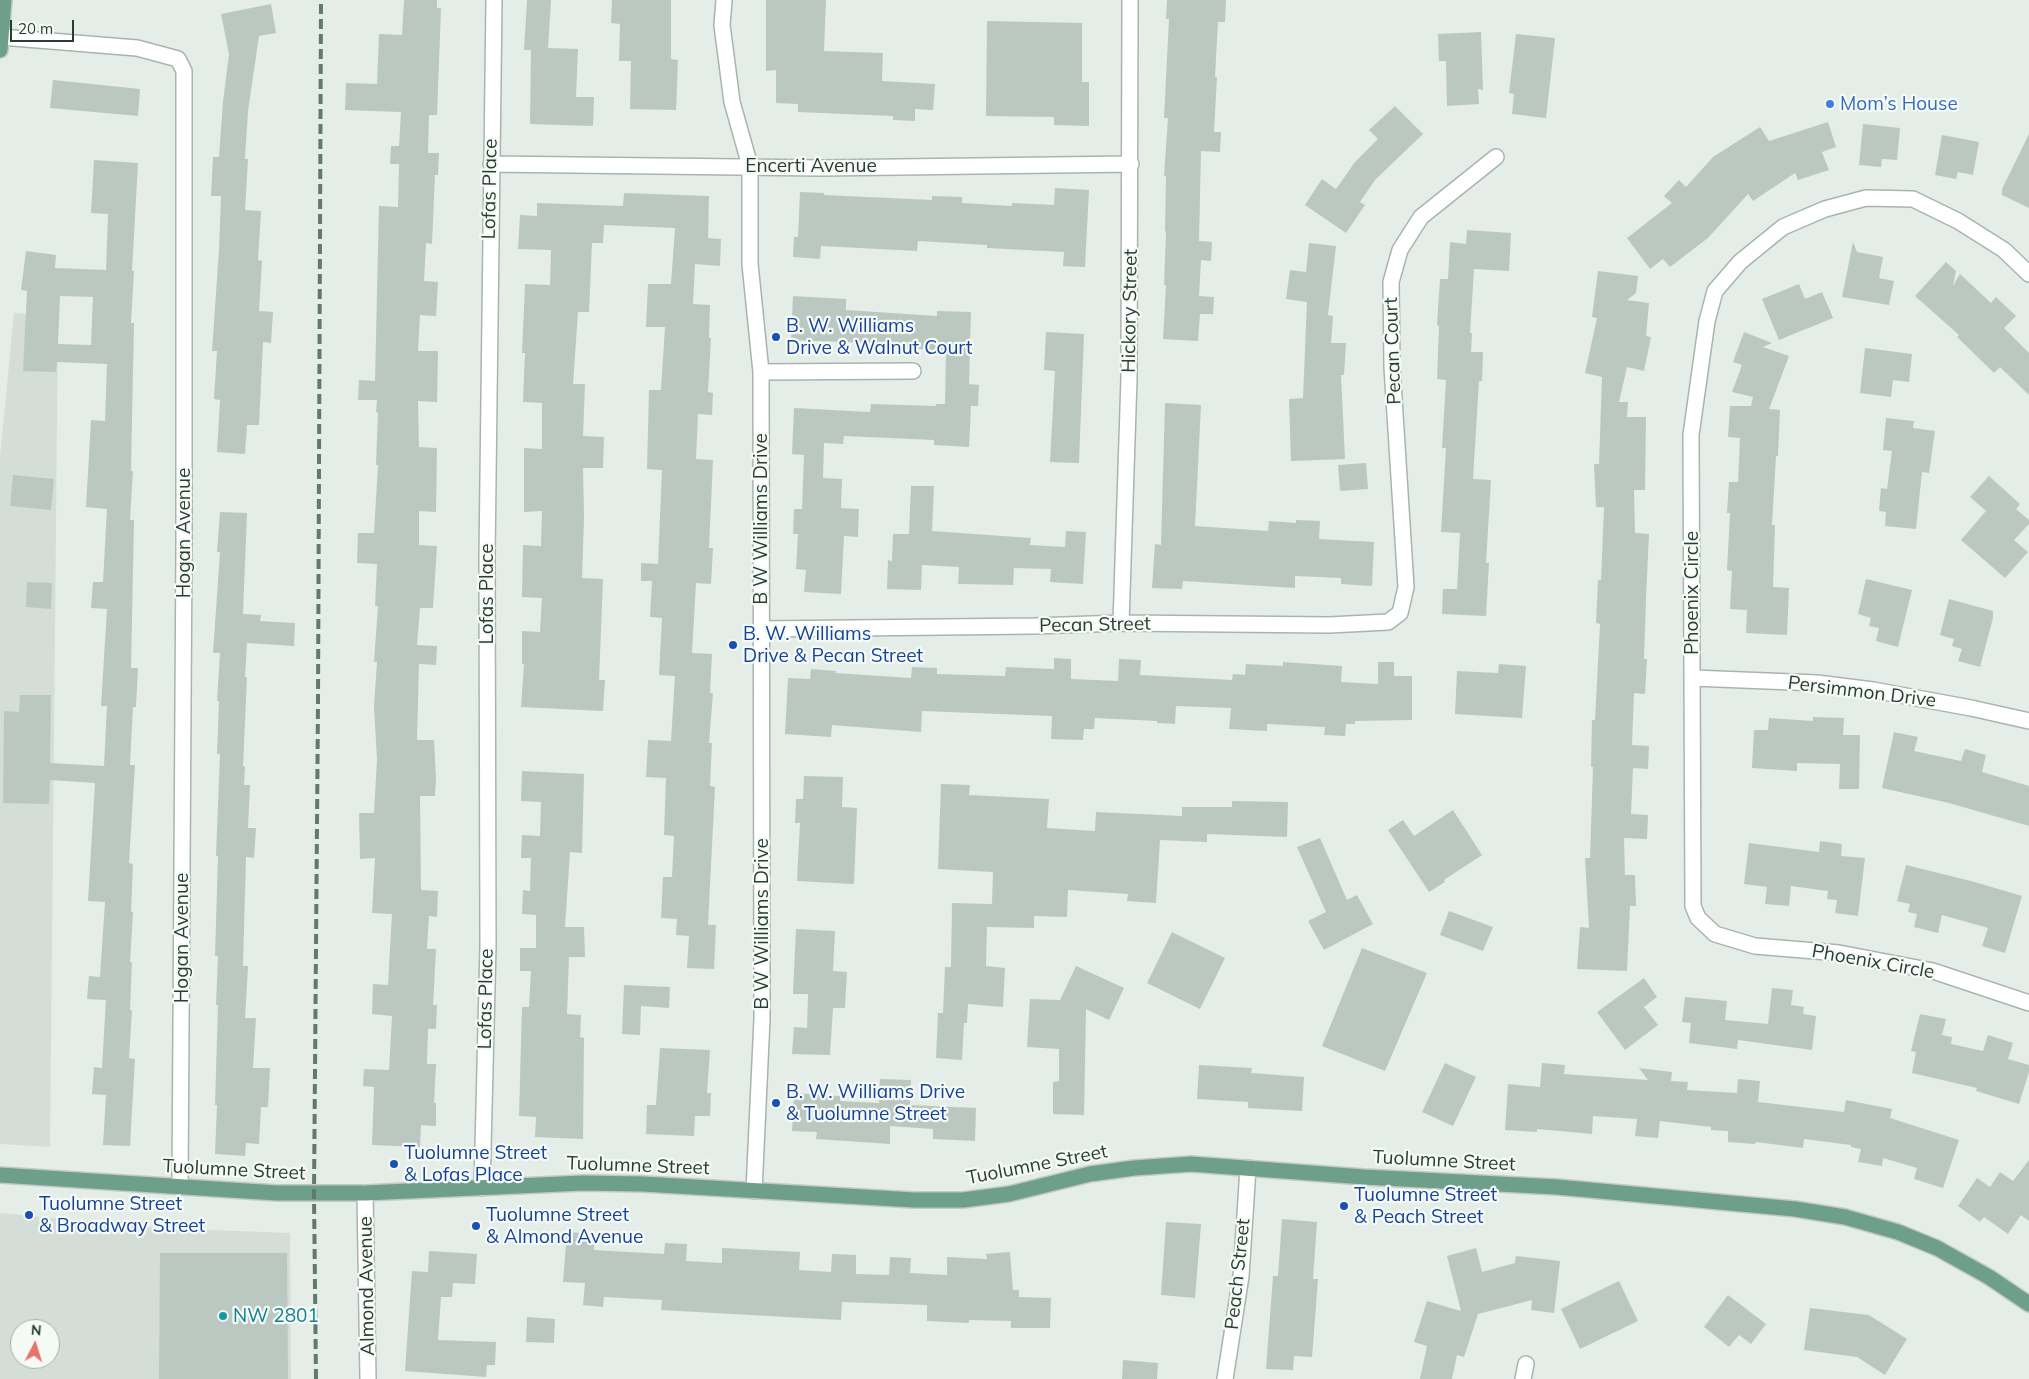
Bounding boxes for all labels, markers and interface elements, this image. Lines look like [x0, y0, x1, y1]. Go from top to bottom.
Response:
scale bar [12, 10, 76, 42]
text: 20 m [18, 19, 53, 38]
place label: Mom’s House [1840, 93, 1958, 115]
marker: Mom’s House [1824, 98, 1836, 110]
street label: Lofas Place [478, 138, 502, 240]
street label: Encerti Avenue [745, 155, 877, 177]
street label: Hickory Street [1118, 249, 1142, 373]
street label: Pecan Court [1380, 297, 1406, 405]
place label: B. W. Williams Drive & Walnut Court [786, 315, 972, 359]
marker: B. W. Williams Drive & Walnut Court [770, 331, 782, 343]
street label: B W Williams Drive [750, 433, 772, 605]
street label: Hogan Avenue [173, 468, 195, 598]
street label: Phoenix Circle [1681, 531, 1703, 655]
street label: Lofas Place [476, 544, 498, 644]
street label: Pecan Street [1039, 613, 1151, 637]
place label: B. W. Williams Drive & Pecan Street [743, 623, 923, 667]
marker: B. W. Williams Drive & Pecan Street [727, 639, 739, 651]
street label: Persimmon Drive [1787, 672, 1937, 712]
street label: B W Williams Drive [751, 838, 773, 1010]
street label: Hogan Avenue [171, 873, 193, 1003]
street label: Phoenix Circle [1810, 940, 1936, 984]
street label: Lofas Place [474, 948, 498, 1050]
place label: B. W. Williams Drive & Tuolumne Street [786, 1081, 965, 1125]
marker: B. W. Williams Drive & Tuolumne Street [770, 1097, 782, 1109]
street label: Tuolumne Street [965, 1140, 1109, 1190]
place label: Tuolumne Street & Lofas Place [404, 1142, 547, 1186]
street label: Tuolumne Street [1372, 1146, 1516, 1176]
street label: Tuolumne Street [566, 1152, 710, 1180]
street label: Tuolumne Street [162, 1155, 306, 1185]
marker: Tuolumne Street & Lofas Place [388, 1158, 400, 1170]
place label: Tuolumne Street & Peach Street [1354, 1184, 1497, 1228]
place label: Tuolumne Street & Broadway Street [39, 1193, 205, 1237]
marker: Tuolumne Street & Peach Street [1338, 1200, 1350, 1212]
place label: Tuolumne Street & Almond Avenue [486, 1204, 643, 1248]
marker: Tuolumne Street & Broadway Street [23, 1209, 35, 1221]
street label: Almond Avenue [354, 1216, 380, 1356]
street label: Peach Street [1221, 1217, 1255, 1331]
marker: Tuolumne Street & Almond Avenue [470, 1220, 482, 1232]
place label: NW 2801 [233, 1305, 319, 1327]
marker: NW 2801 [217, 1310, 229, 1322]
north arrow [10, 1319, 60, 1369]
text: N [30, 1321, 42, 1339]

